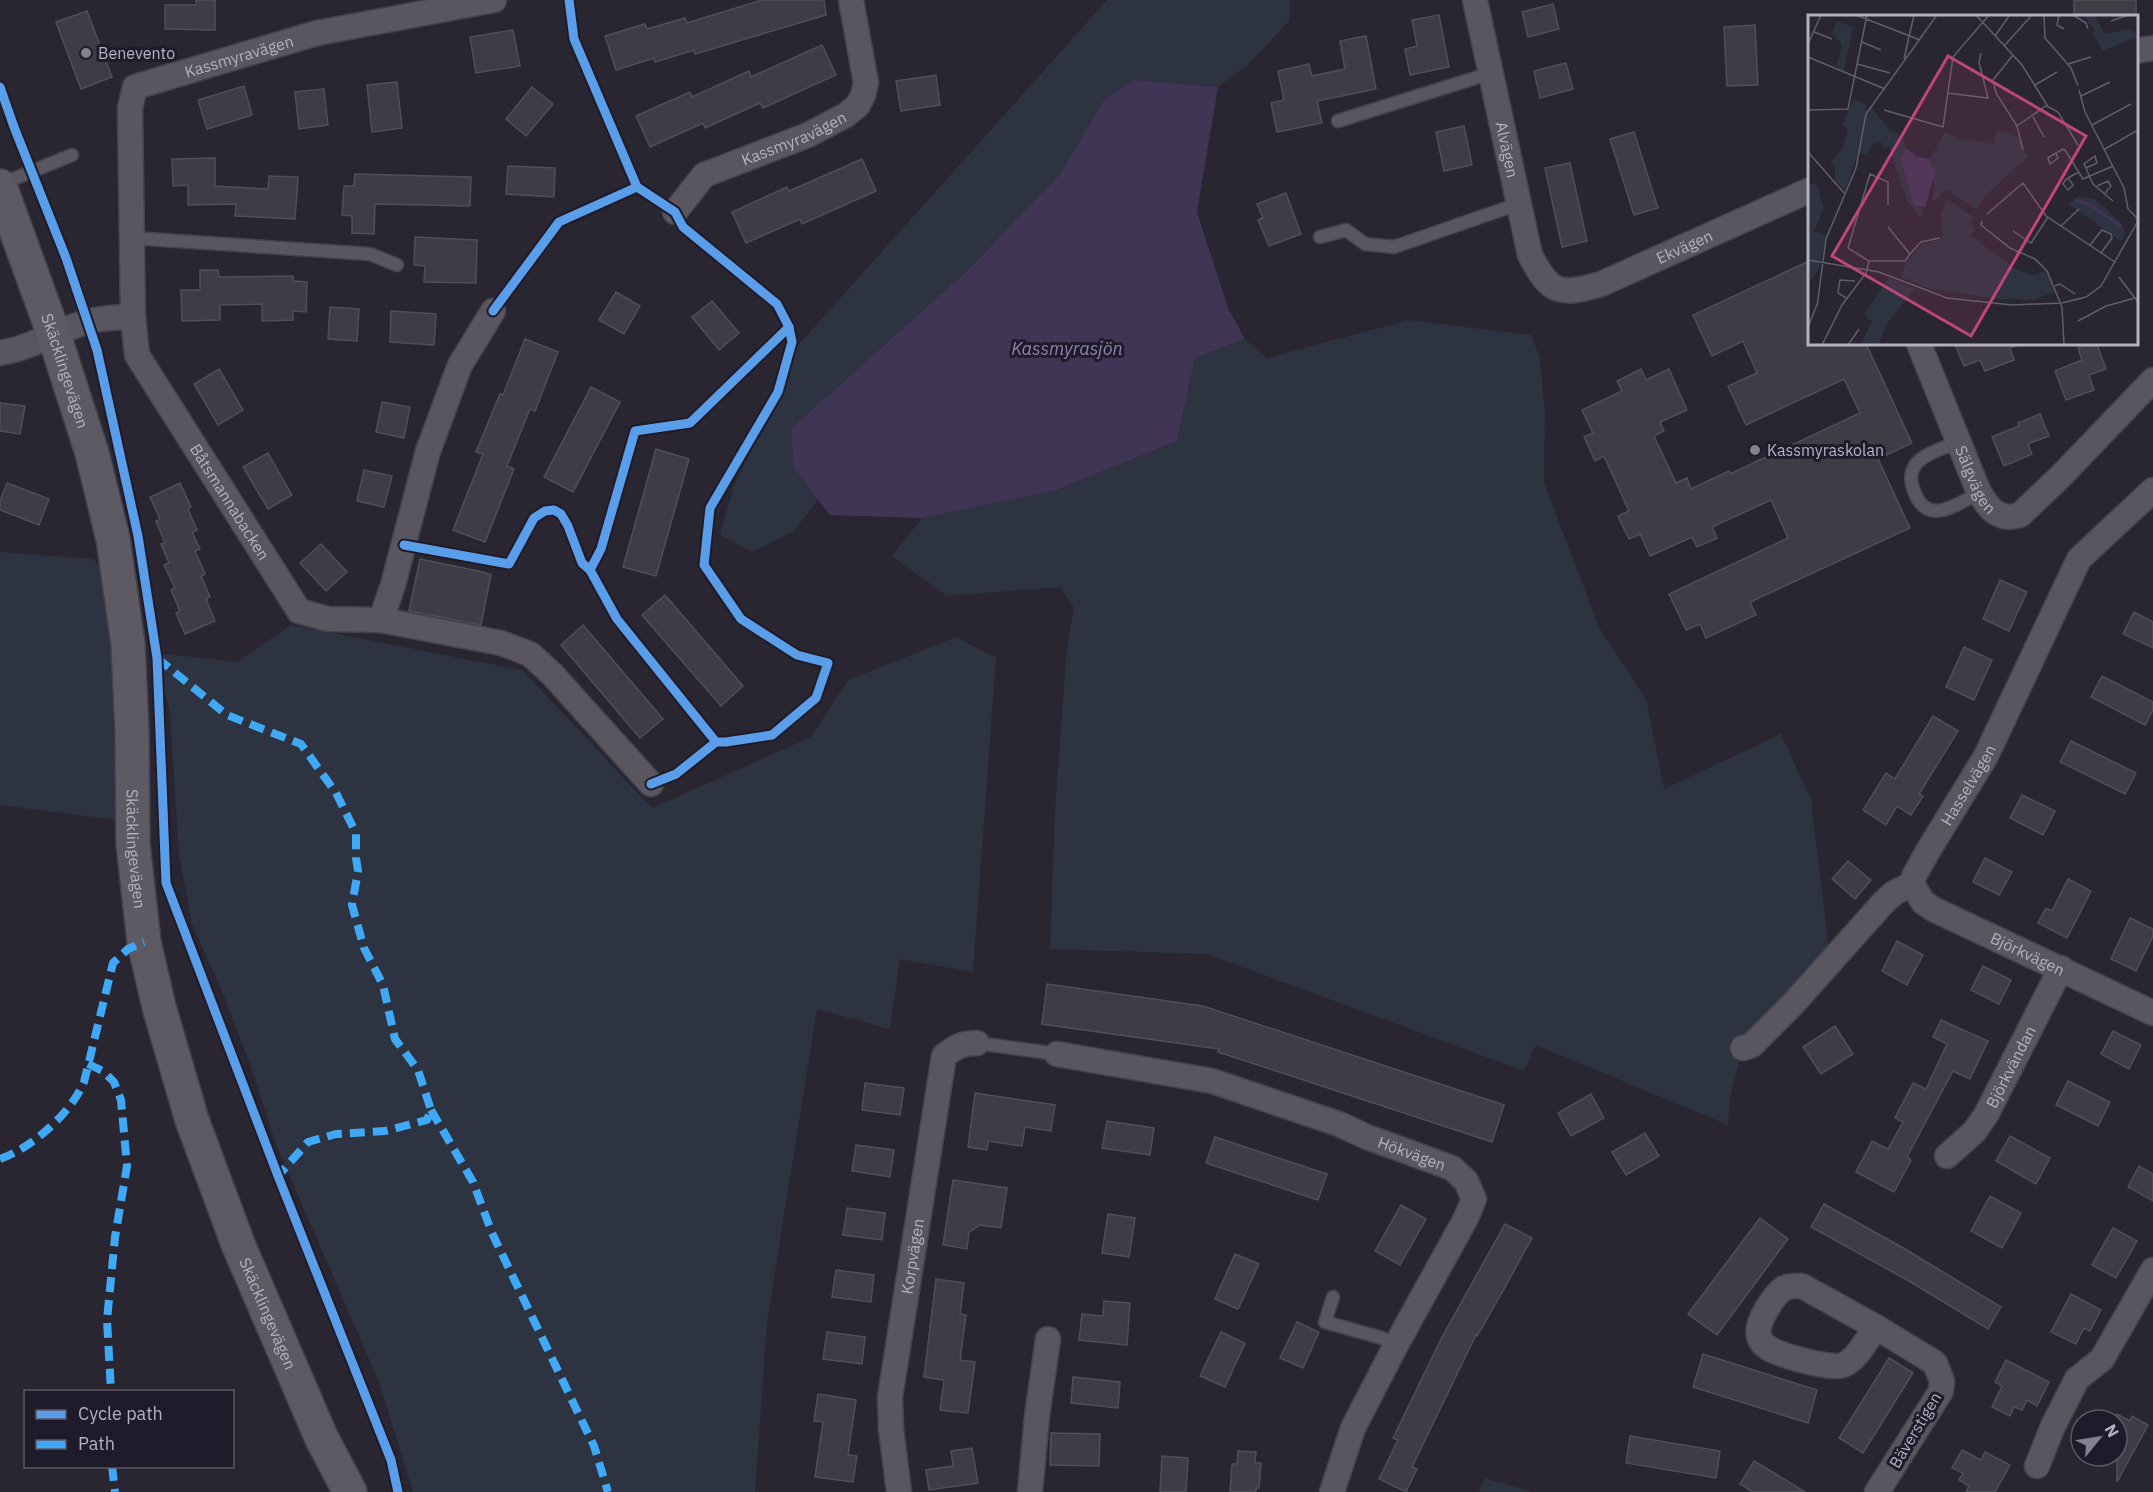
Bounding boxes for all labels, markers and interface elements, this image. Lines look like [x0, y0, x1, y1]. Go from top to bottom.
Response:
inset map [1808, 15, 2138, 345]
street label: Kassmyravägen [182, 31, 296, 82]
place label: Benevento [98, 43, 175, 63]
marker: Benevento [79, 46, 93, 60]
street label: Kassmyravägen [738, 107, 850, 170]
street label: Alvägen [1491, 120, 1523, 180]
street label: Ekvägen [1653, 225, 1716, 268]
street label: Skäcklingevägen [37, 311, 93, 431]
water label: Kassmyrasjön [1011, 337, 1123, 360]
street label: Båtsmannabacken [186, 440, 274, 564]
place label: Kassmyraskolan [1767, 440, 1884, 460]
marker: Kassmyraskolan [1748, 443, 1762, 457]
street label: Sälgvägen [1951, 443, 2000, 518]
street label: Hasselvägen [1936, 741, 2000, 829]
street label: Skäcklingevägen [123, 789, 150, 909]
street label: Björkvägen [1987, 928, 2068, 980]
street label: Björkvändan [1981, 1022, 2040, 1111]
street label: Hökvägen [1375, 1132, 1449, 1175]
street label: Korpvägen [896, 1217, 928, 1296]
street label: Skäcklingevägen [235, 1254, 301, 1372]
street label: Bäverstigen [1885, 1389, 1945, 1471]
legend [24, 1390, 234, 1468]
text: Cycle path [78, 1402, 163, 1425]
north arrow [2069, 1408, 2129, 1468]
text: N [2100, 1420, 2124, 1441]
text: Path [78, 1432, 115, 1455]

